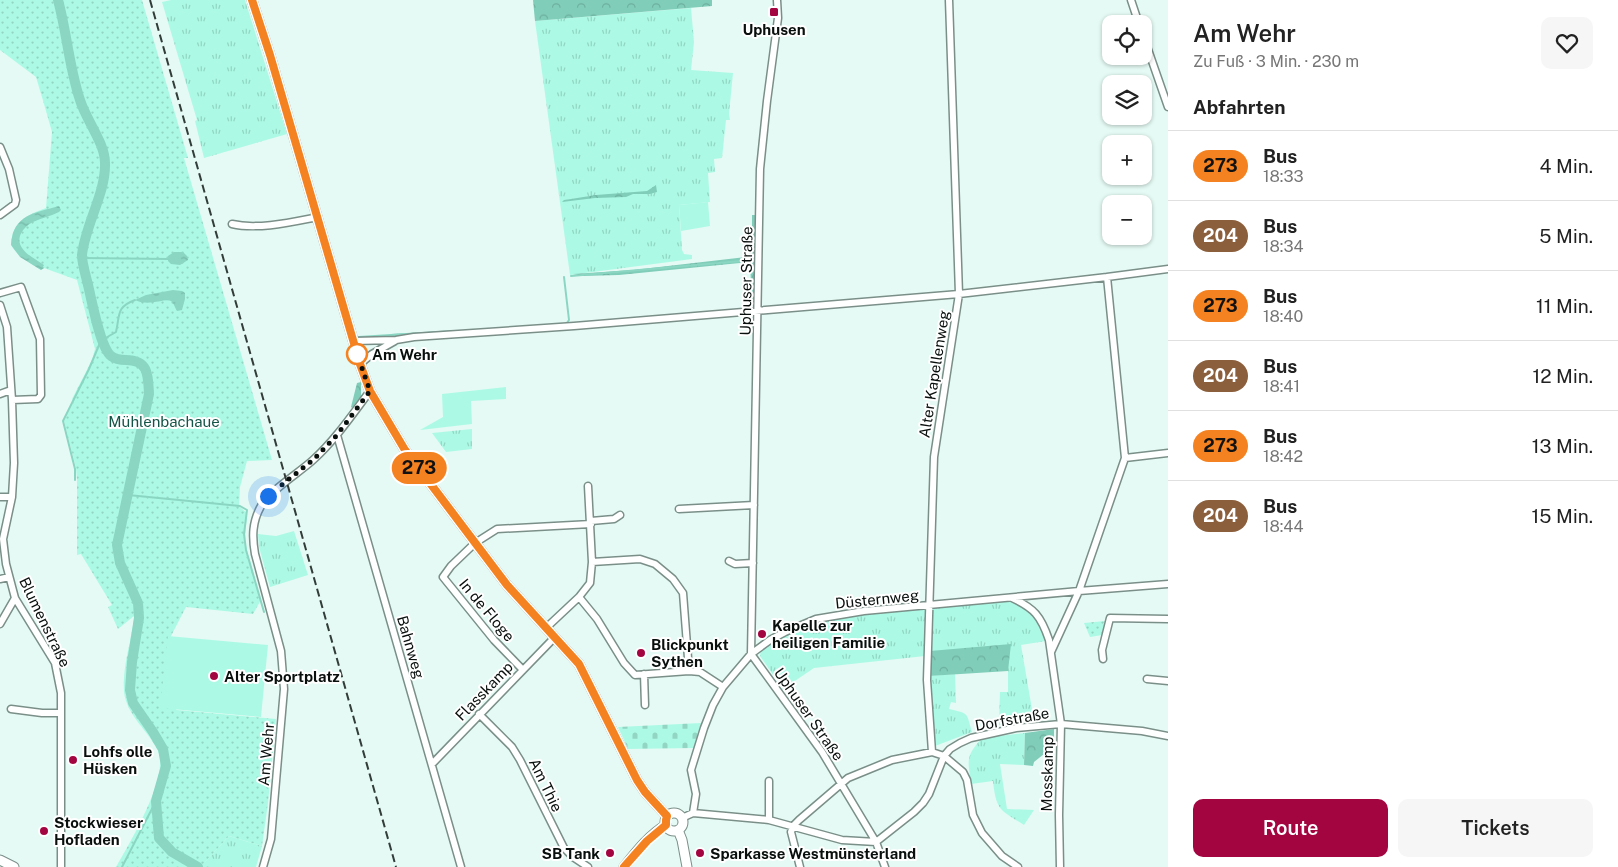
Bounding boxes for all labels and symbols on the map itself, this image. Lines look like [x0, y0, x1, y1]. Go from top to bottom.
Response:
marker: Uphusen [768, 6, 780, 18]
place label: Uphusen [742, 21, 806, 38]
street label: Uphuser Straße [737, 226, 755, 336]
street label: Alter Kapellenweg [916, 309, 952, 439]
marker: Am Wehr [346, 343, 368, 365]
place label: Am Wehr [372, 346, 437, 363]
park label: Mühlenbachaue [108, 413, 220, 430]
line badge: 273 [390, 452, 448, 484]
your location [256, 484, 281, 509]
street label: Blumenstraße [16, 574, 74, 670]
street label: In de Floge [456, 575, 518, 645]
street label: Düsternweg [834, 586, 920, 612]
street label: Bahnweg [394, 614, 428, 680]
place label: Kapelle zur heiligen Familie [772, 617, 885, 651]
marker: Kapelle zur heiligen Familie [756, 628, 768, 640]
place label: Blickpunkt Sythen [651, 636, 729, 670]
marker: Blickpunkt Sythen [635, 647, 647, 659]
street label: Flasskamp [452, 658, 516, 724]
street label: Uphuser Straße [771, 664, 847, 764]
place label: Alter Sportplatz [224, 668, 340, 685]
marker: Alter Sportplatz [208, 670, 220, 682]
street label: Dorfstraße [973, 704, 1051, 734]
street label: Am Wehr [255, 721, 277, 786]
street label: Mosskamp [1038, 736, 1056, 812]
place label: Lohfs olle Hüsken [83, 743, 152, 777]
marker: Lohfs olle Hüsken [67, 754, 79, 766]
street label: Am Thie [526, 756, 566, 814]
place label: Stockwieser Hofladen [54, 814, 143, 848]
marker: Stockwieser Hofladen [38, 825, 50, 837]
place label: SB Tank [542, 845, 600, 862]
place label: Sparkasse Westmünsterland [710, 845, 916, 862]
marker: SB Tank [604, 847, 616, 859]
marker: Sparkasse Westmünsterland [694, 847, 706, 859]

